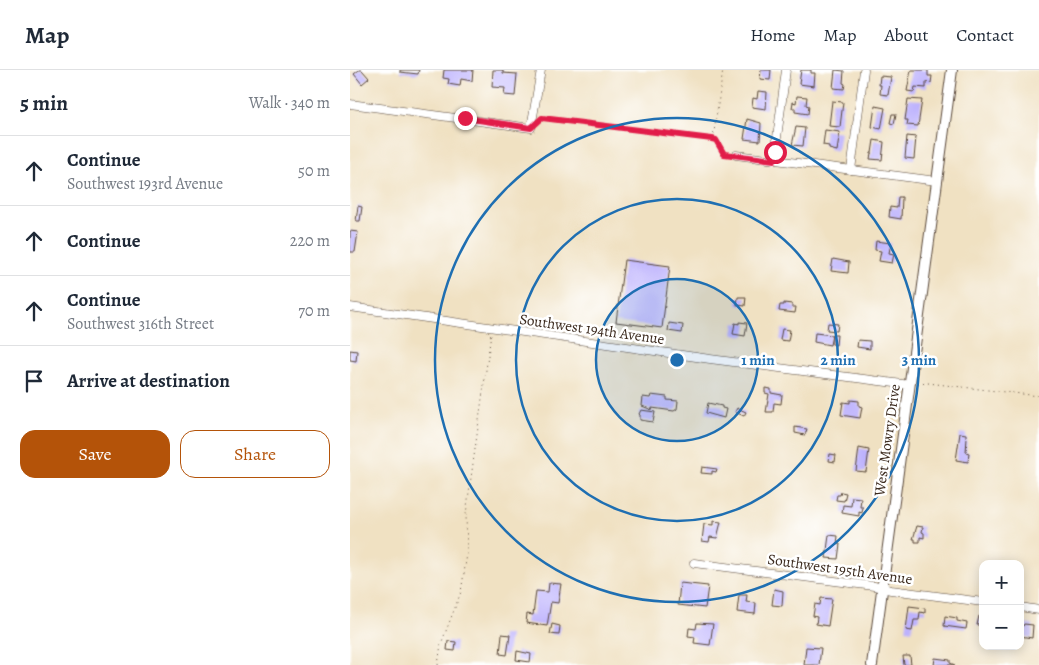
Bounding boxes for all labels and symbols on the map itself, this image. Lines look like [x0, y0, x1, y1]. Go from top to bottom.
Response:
route end [454, 107, 477, 130]
route start [764, 141, 787, 164]
street label: Southwest 194th Avenue [518, 309, 666, 349]
text: 1 min [741, 350, 775, 370]
text: 2 min [820, 350, 856, 370]
text: 3 min [902, 350, 937, 370]
centre of rings [668, 351, 686, 369]
street label: West Mowry Drive [869, 382, 905, 498]
street label: Southwest 195th Avenue [766, 549, 914, 589]

